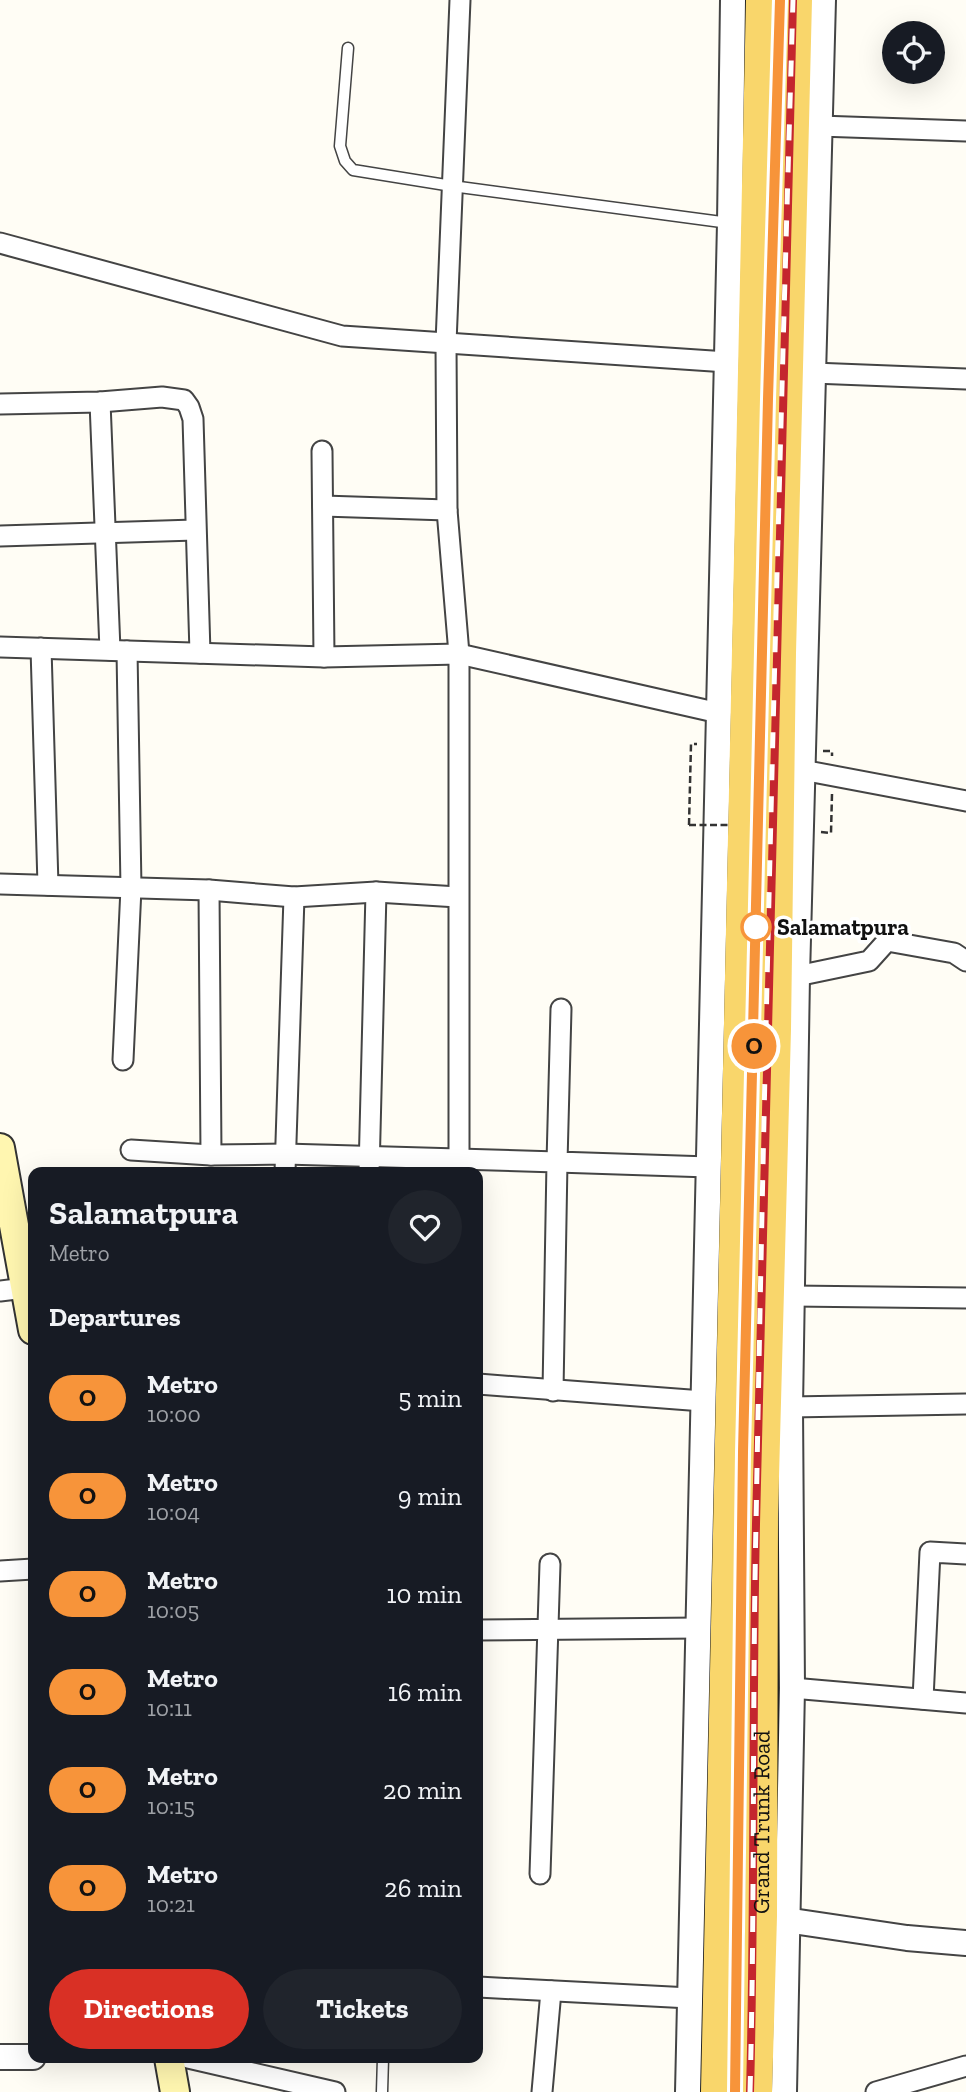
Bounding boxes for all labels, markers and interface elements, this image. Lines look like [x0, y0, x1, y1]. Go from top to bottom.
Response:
map controls [882, 21, 945, 84]
button: locate [882, 21, 945, 84]
marker: Salamatpura [741, 912, 771, 942]
place label: Salamatpura [777, 913, 909, 941]
line badge: O [731, 1023, 777, 1069]
text: O [745, 1031, 763, 1060]
button: heart [388, 1190, 462, 1264]
text: Salamatpura [49, 1193, 238, 1232]
text: Metro [49, 1239, 110, 1267]
text: Departures [49, 1301, 181, 1333]
text: Metro [147, 1368, 218, 1400]
text: 5 min [398, 1382, 462, 1414]
text: O [79, 1383, 96, 1412]
text: 10:00 [147, 1400, 201, 1428]
text: Metro [147, 1466, 218, 1498]
text: 9 min [398, 1480, 462, 1512]
text: O [79, 1481, 96, 1510]
text: 10:04 [147, 1498, 200, 1526]
text: Metro [147, 1564, 218, 1596]
text: 10 min [386, 1578, 462, 1610]
text: O [79, 1579, 96, 1608]
text: 10:05 [147, 1596, 199, 1624]
text: Metro [147, 1662, 218, 1694]
text: 16 min [388, 1676, 462, 1708]
text: O [79, 1677, 96, 1706]
text: 10:11 [147, 1694, 192, 1722]
street label: Grand Trunk Road [747, 1730, 775, 1914]
text: Metro [147, 1760, 218, 1792]
text: 20 min [383, 1774, 462, 1806]
text: O [79, 1775, 96, 1804]
text: 10:15 [147, 1792, 195, 1820]
text: Metro [147, 1858, 218, 1890]
text: 26 min [384, 1872, 462, 1904]
text: O [79, 1873, 96, 1902]
text: 10:21 [147, 1890, 195, 1918]
button: Directions [49, 1969, 249, 2049]
button: Tickets [263, 1969, 462, 2049]

